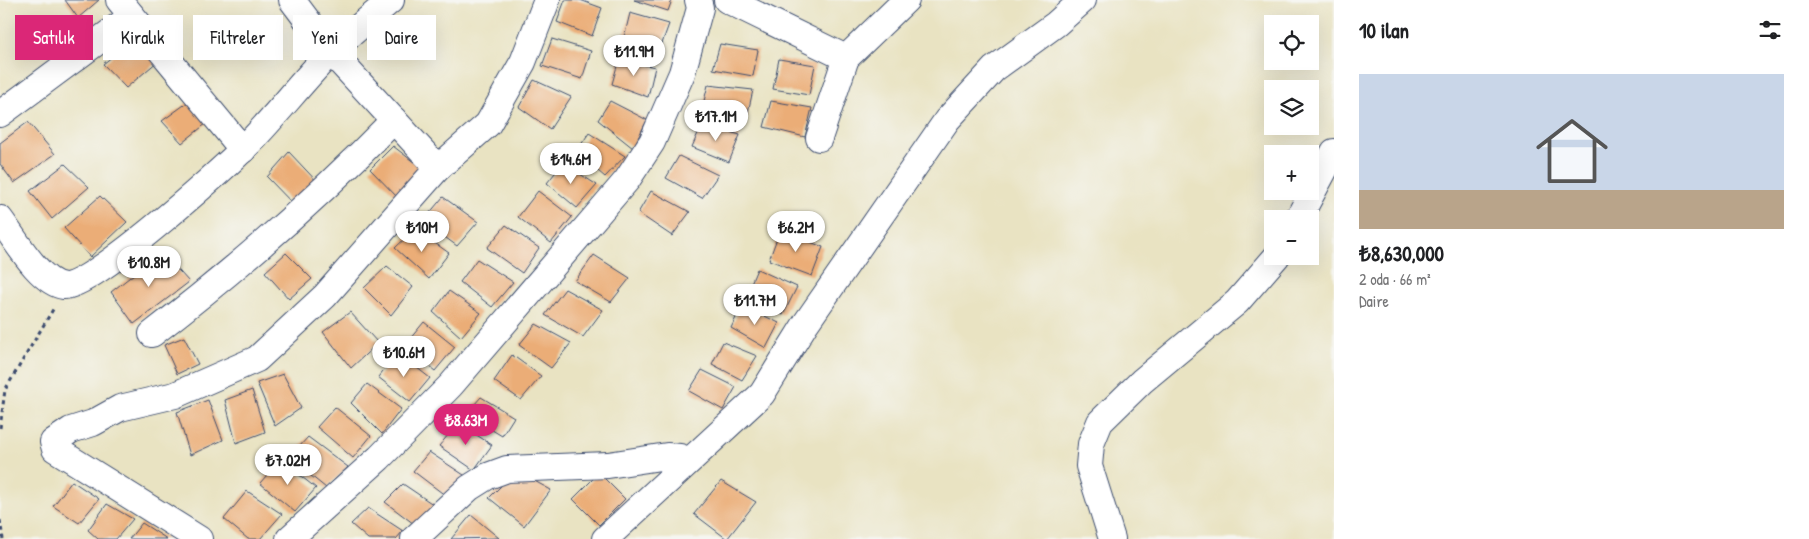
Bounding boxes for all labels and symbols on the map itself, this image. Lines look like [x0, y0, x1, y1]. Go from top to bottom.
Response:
pin: ₺11.9M [593, 34, 675, 77]
pin: ₺17.1M [675, 100, 757, 142]
pin: ₺14.6M [530, 142, 612, 185]
pin: ₺10M [392, 210, 452, 253]
pin: ₺6.2M [761, 210, 831, 253]
pin: ₺10.8M [108, 246, 190, 288]
pin: ₺11.7M [714, 284, 796, 326]
pin: ₺10.6M [363, 336, 445, 378]
pin: ₺8.63M [425, 404, 507, 446]
pin: ₺7.02M [247, 444, 329, 486]

